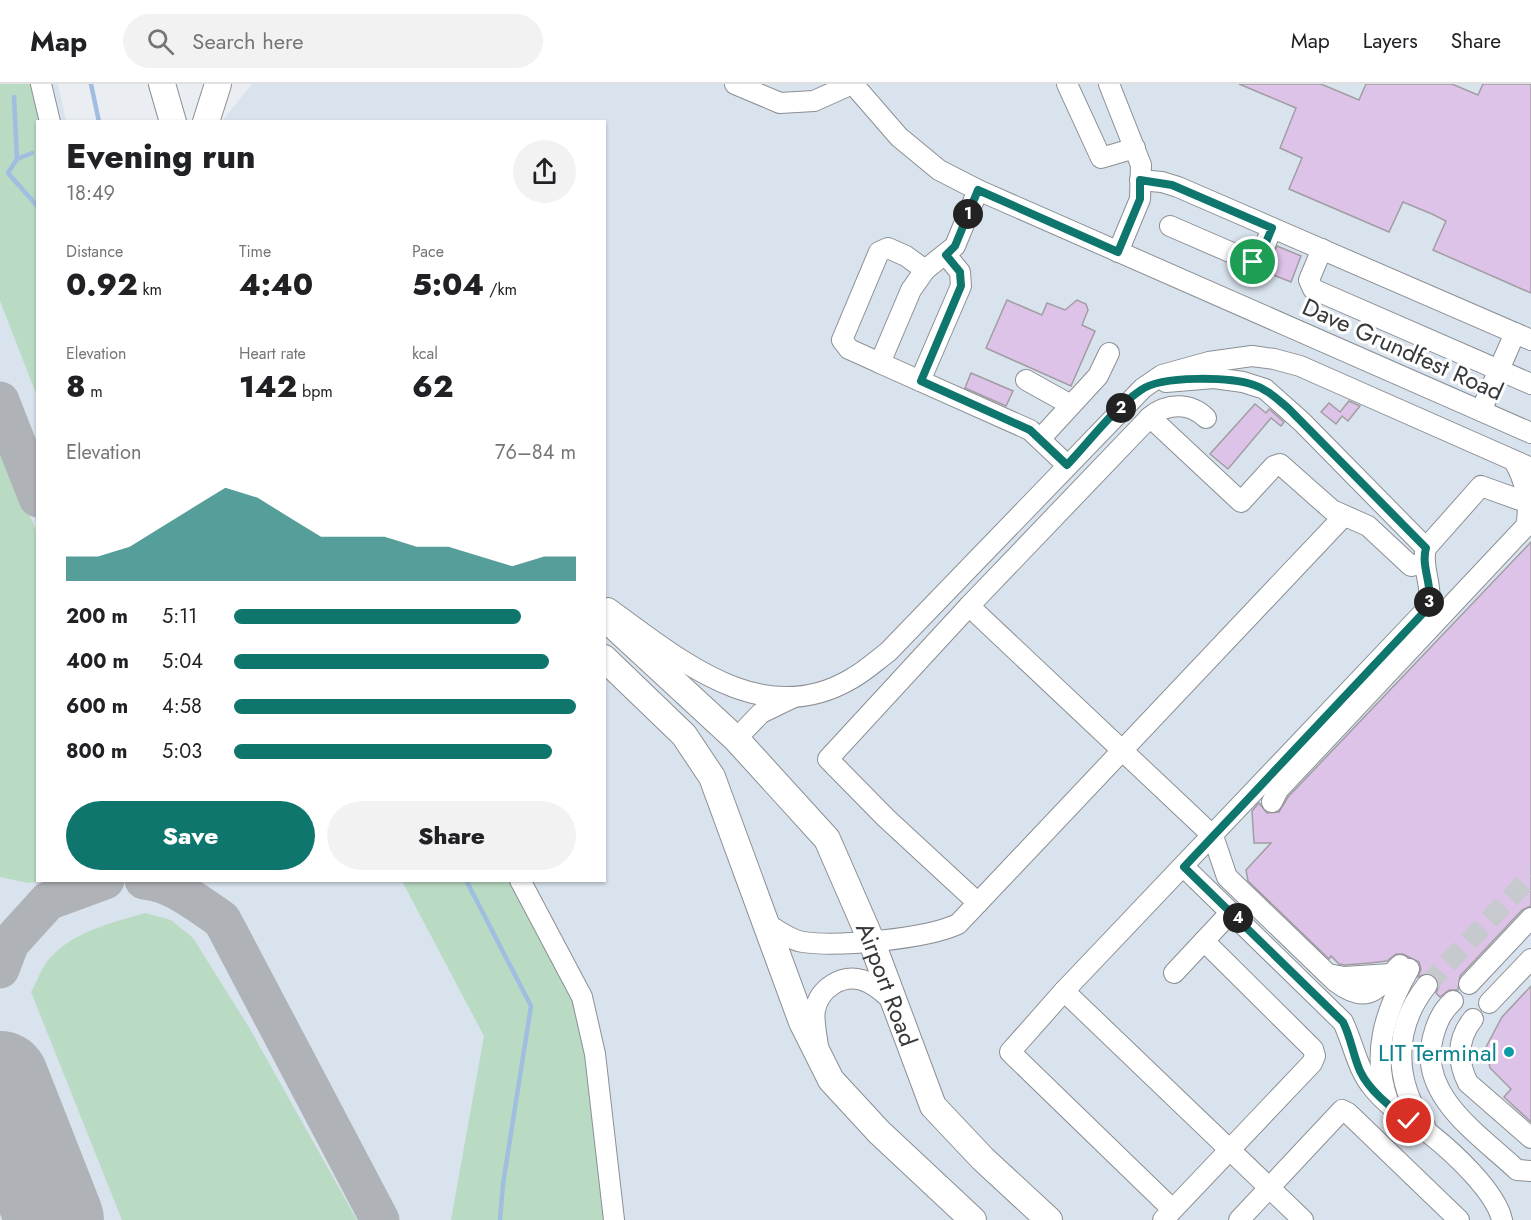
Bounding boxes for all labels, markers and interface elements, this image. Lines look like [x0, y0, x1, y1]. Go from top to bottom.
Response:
search box [123, 14, 543, 68]
text: Map [30, 21, 87, 62]
icon: search [144, 25, 177, 58]
text: Search here [192, 25, 304, 57]
text: Map [1291, 26, 1330, 56]
text: Layers [1363, 26, 1418, 56]
text: Share [1451, 26, 1501, 56]
text: Evening run [66, 133, 256, 180]
button: share [513, 140, 576, 203]
text: 18:49 [66, 179, 115, 208]
pin: 1 [953, 199, 983, 229]
text: 1 [964, 202, 972, 225]
pin [1227, 236, 1278, 287]
text: Distance [66, 240, 123, 263]
text: Time [239, 240, 271, 263]
text: Pace [412, 240, 444, 263]
icon: arrive [1236, 245, 1269, 278]
text: 0.92 [66, 263, 138, 306]
text: 4:40 [239, 263, 313, 306]
text: 5:04 [412, 263, 484, 306]
text: km [138, 278, 162, 301]
text: /km [484, 278, 517, 301]
street label: Dave Grundfest Road [1297, 289, 1509, 409]
text: Elevation [66, 342, 126, 365]
text: Heart rate [239, 342, 306, 365]
text: kcal [412, 342, 438, 365]
text: 8 [66, 365, 86, 408]
text: 142 [239, 365, 297, 408]
text: 62 [412, 365, 453, 408]
text: m [86, 380, 103, 403]
text: bpm [297, 380, 333, 403]
pin: 2 [1106, 393, 1136, 423]
text: 2 [1116, 396, 1126, 419]
text: Elevation [66, 438, 141, 467]
text: 76–84 m [495, 438, 576, 467]
pin: 3 [1414, 587, 1444, 617]
text: 3 [1424, 590, 1434, 613]
text: 200 m [66, 602, 128, 631]
text: 5:11 [162, 602, 197, 631]
text: 400 m [66, 647, 129, 676]
text: 5:04 [162, 647, 203, 676]
text: 600 m [66, 692, 128, 721]
text: 4:58 [162, 692, 202, 721]
text: 800 m [66, 737, 127, 766]
text: 5:03 [162, 737, 202, 766]
button: Save [66, 801, 315, 870]
button: Share [327, 801, 576, 870]
pin: 4 [1223, 903, 1253, 933]
text: 4 [1232, 906, 1244, 929]
street label: Airport Road [848, 916, 927, 1051]
place label: LIT Terminal [1378, 1035, 1497, 1070]
marker: LIT Terminal [1502, 1045, 1516, 1059]
pin [1383, 1095, 1434, 1146]
icon: check [1392, 1104, 1425, 1137]

